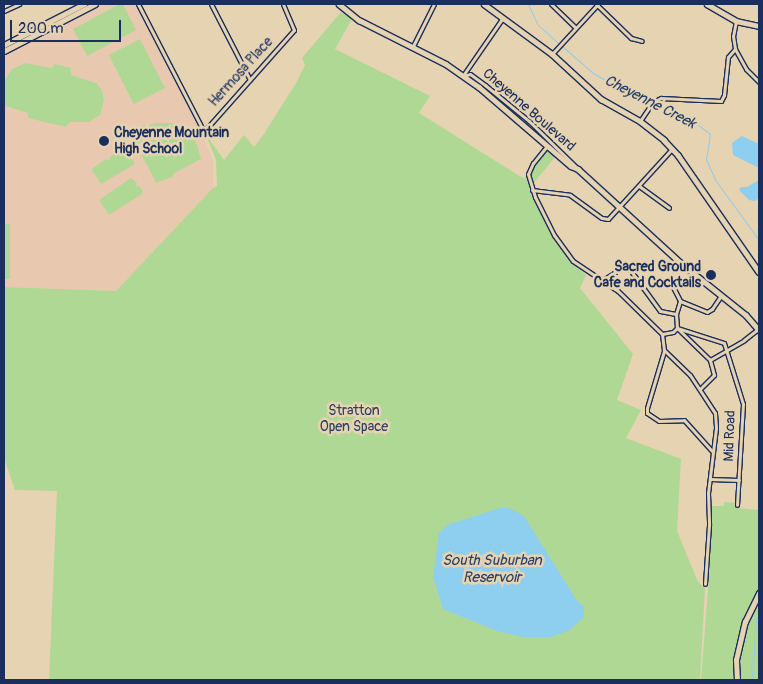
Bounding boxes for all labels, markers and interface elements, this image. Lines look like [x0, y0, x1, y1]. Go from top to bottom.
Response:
scale bar [12, 10, 124, 42]
text: 200 m [18, 19, 63, 38]
street label: Hermosa Place [205, 34, 277, 110]
street label: Cheyenne Boulevard [479, 65, 579, 155]
water label: Cheyenne Creek [601, 71, 699, 133]
place label: Cheyenne Mountain High School [114, 125, 229, 158]
marker: Cheyenne Mountain High School [98, 135, 110, 147]
place label: Sacred Ground Cafe and Cocktails [594, 259, 701, 292]
marker: Sacred Ground Cafe and Cocktails [705, 269, 717, 281]
park label: Stratton Open Space [320, 403, 388, 436]
street label: Mid Road [721, 410, 739, 462]
water label: South Suburban Reservoir [442, 551, 542, 586]

